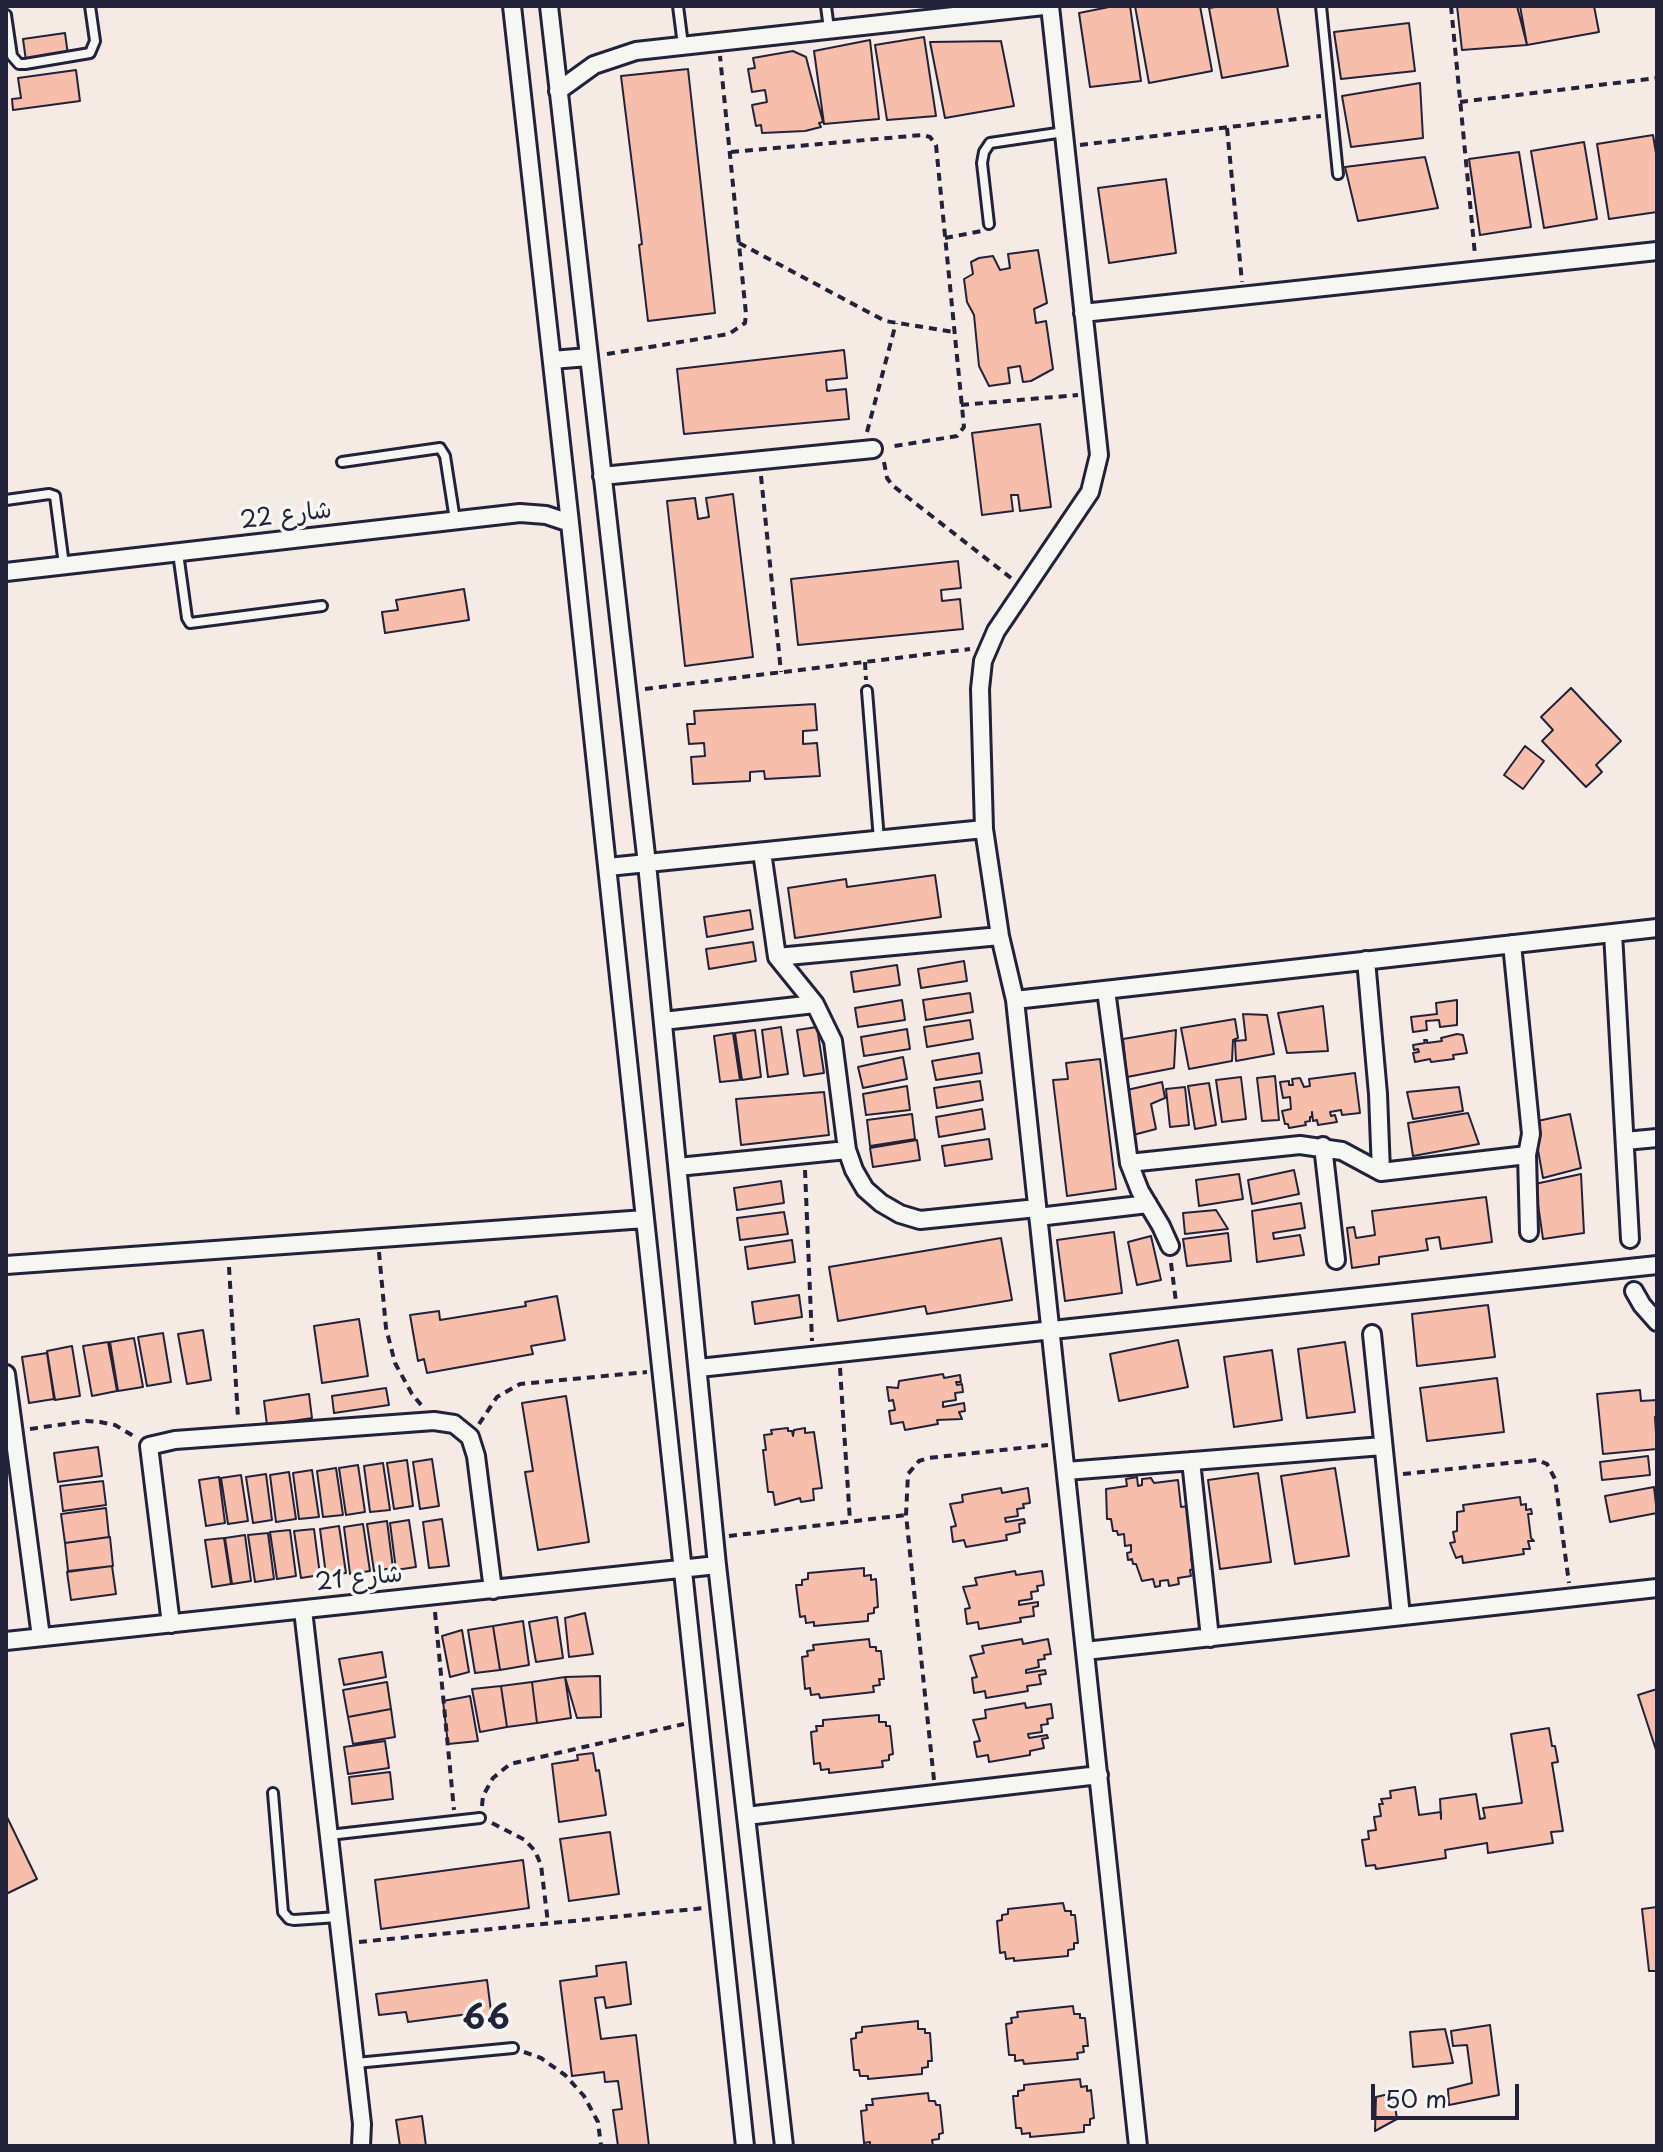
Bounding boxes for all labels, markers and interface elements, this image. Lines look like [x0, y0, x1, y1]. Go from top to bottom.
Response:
street label: شارع 22 [239, 496, 333, 536]
street label: شارع 21 [314, 1560, 404, 1598]
district label: 66 [463, 2001, 511, 2039]
scale bar [1375, 2068, 1523, 2118]
text: 50 m [1385, 2080, 1447, 2116]

